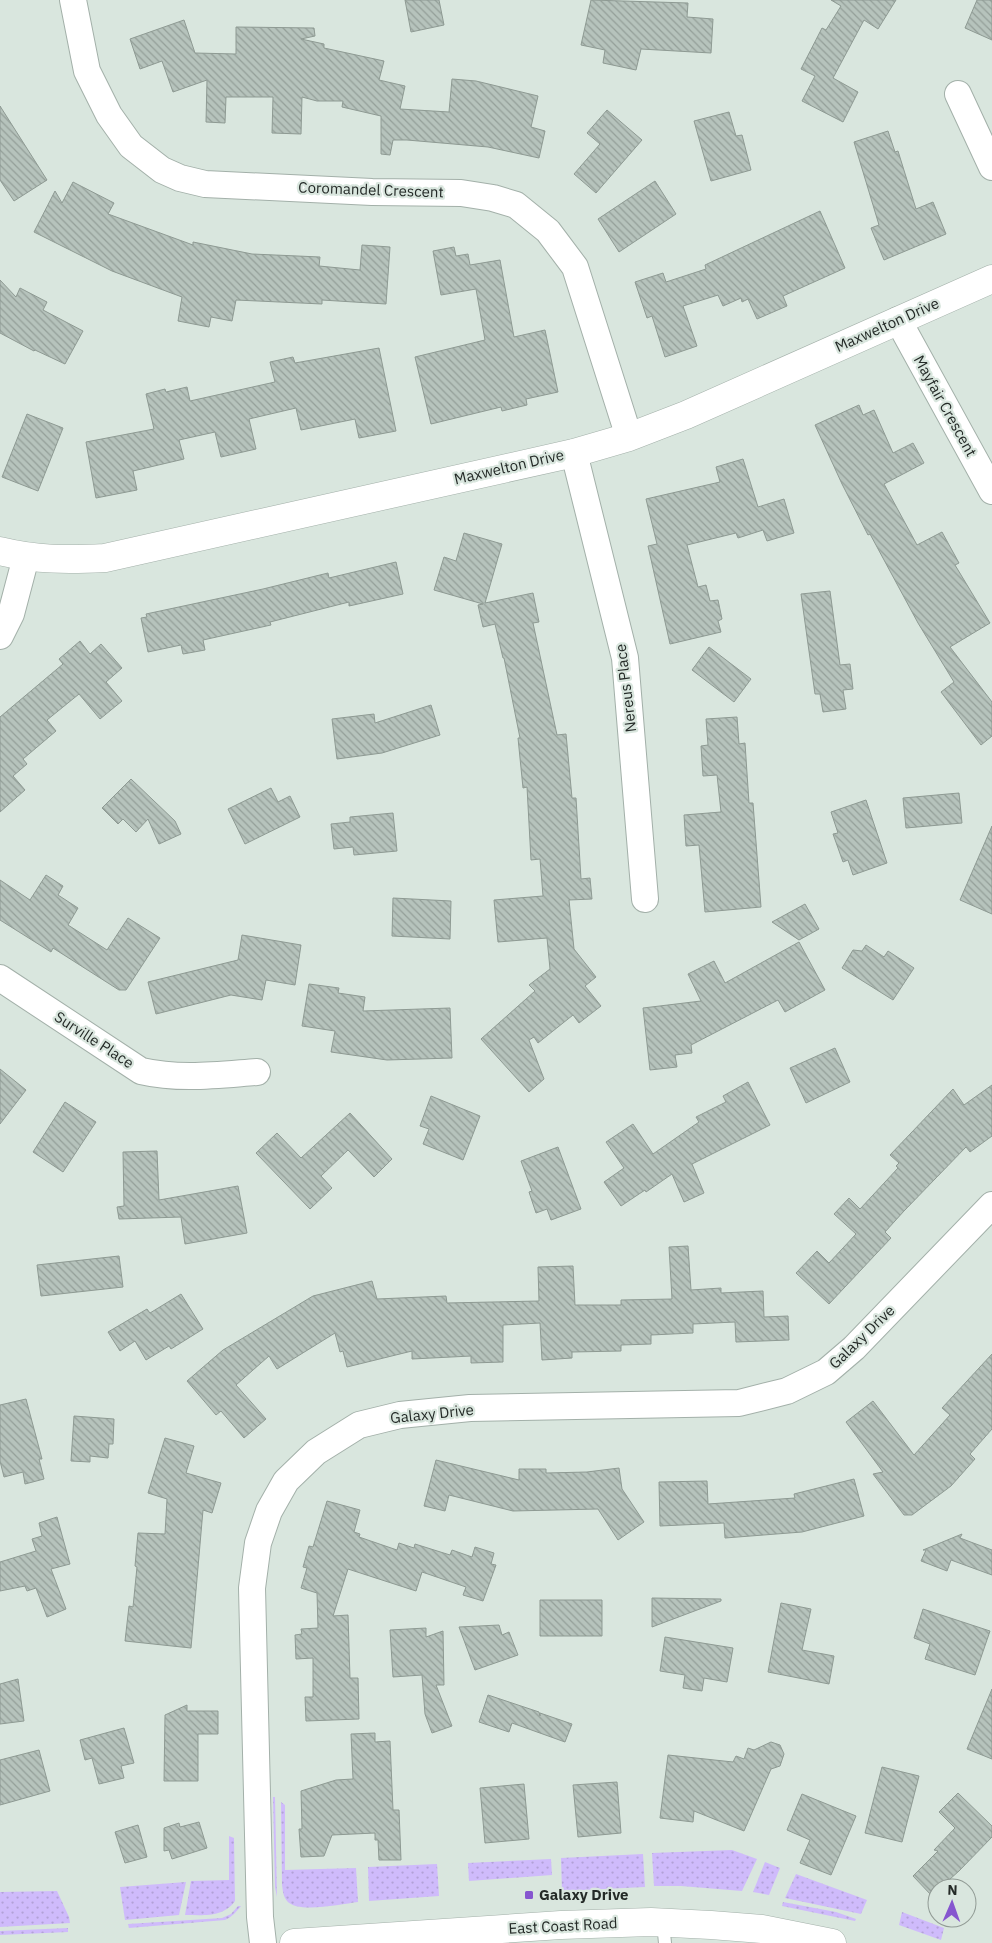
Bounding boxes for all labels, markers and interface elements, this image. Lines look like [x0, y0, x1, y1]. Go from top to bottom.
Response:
street label: Coromandel Crescent [298, 177, 444, 202]
street label: Maxwelton Drive [832, 293, 942, 356]
street label: Mayfair Crescent [910, 352, 981, 460]
street label: Maxwelton Drive [452, 445, 566, 488]
street label: Nereus Place [611, 643, 640, 733]
street label: Surville Place [51, 1007, 138, 1072]
street label: Galaxy Drive [825, 1301, 898, 1373]
street label: Galaxy Drive [389, 1400, 475, 1427]
north arrow [927, 1878, 977, 1928]
text: N [947, 1881, 958, 1899]
place label: Galaxy Drive [539, 1885, 629, 1904]
marker: Galaxy Drive [523, 1889, 535, 1901]
street label: East Coast Road [508, 1913, 618, 1938]

